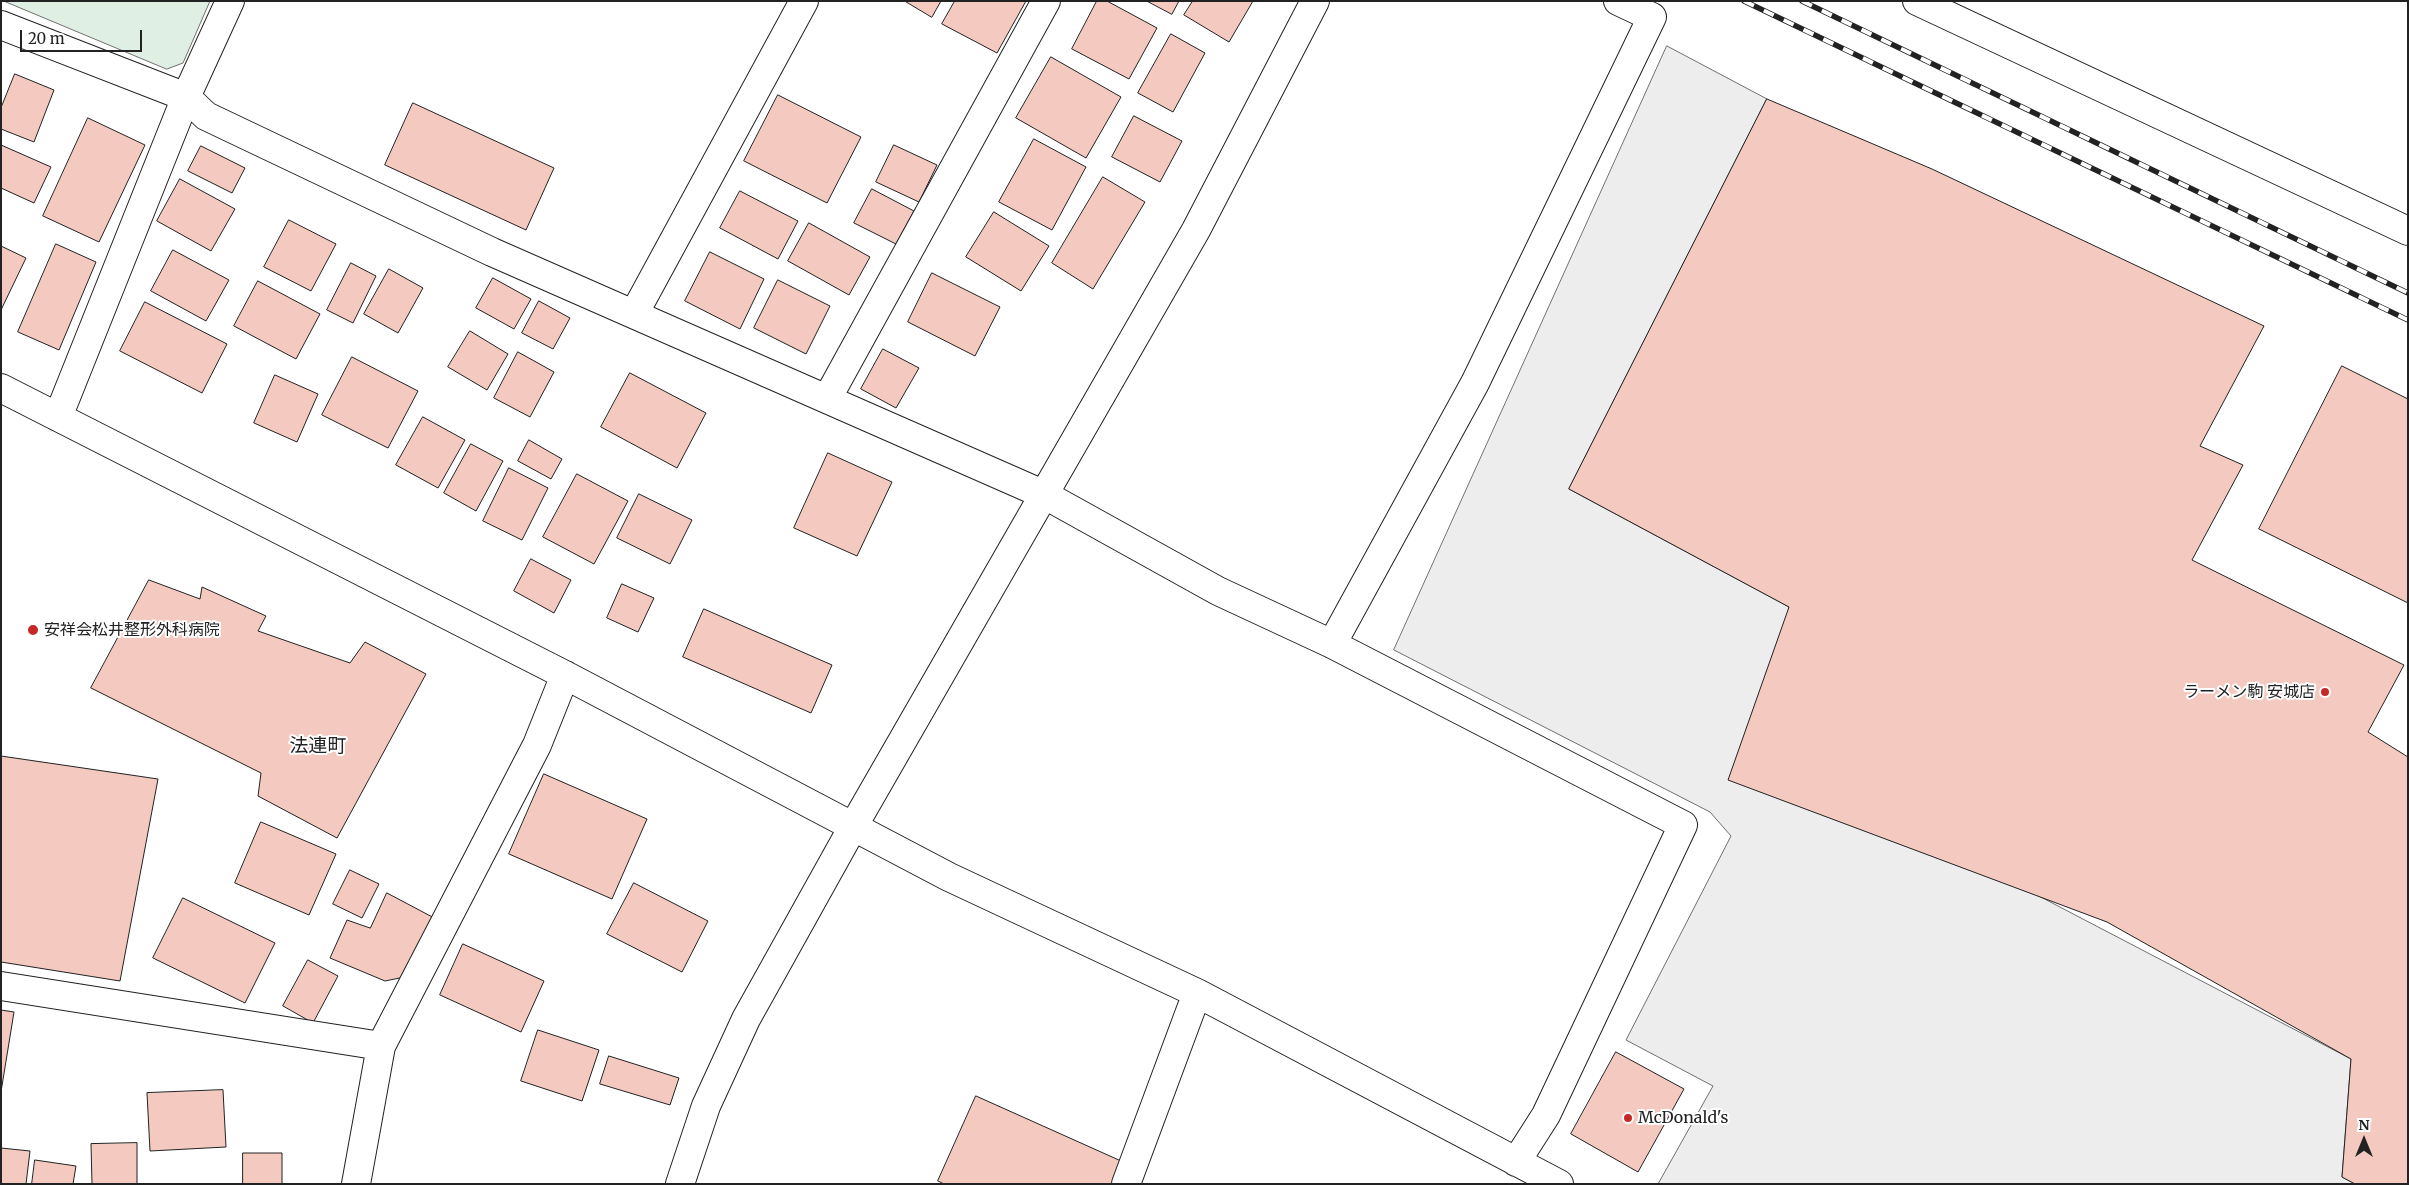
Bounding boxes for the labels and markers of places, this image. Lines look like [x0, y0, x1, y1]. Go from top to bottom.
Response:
place label: 安祥会松井整形外科病院 [44, 620, 220, 640]
marker: 安祥会松井整形外科病院 [26, 623, 40, 637]
place label: ラーメン駒 安城店 [2183, 682, 2315, 702]
marker: ラーメン駒 安城店 [2319, 686, 2331, 698]
place label: McDonald's [1638, 1108, 1728, 1128]
marker: McDonald's [1622, 1112, 1634, 1124]

